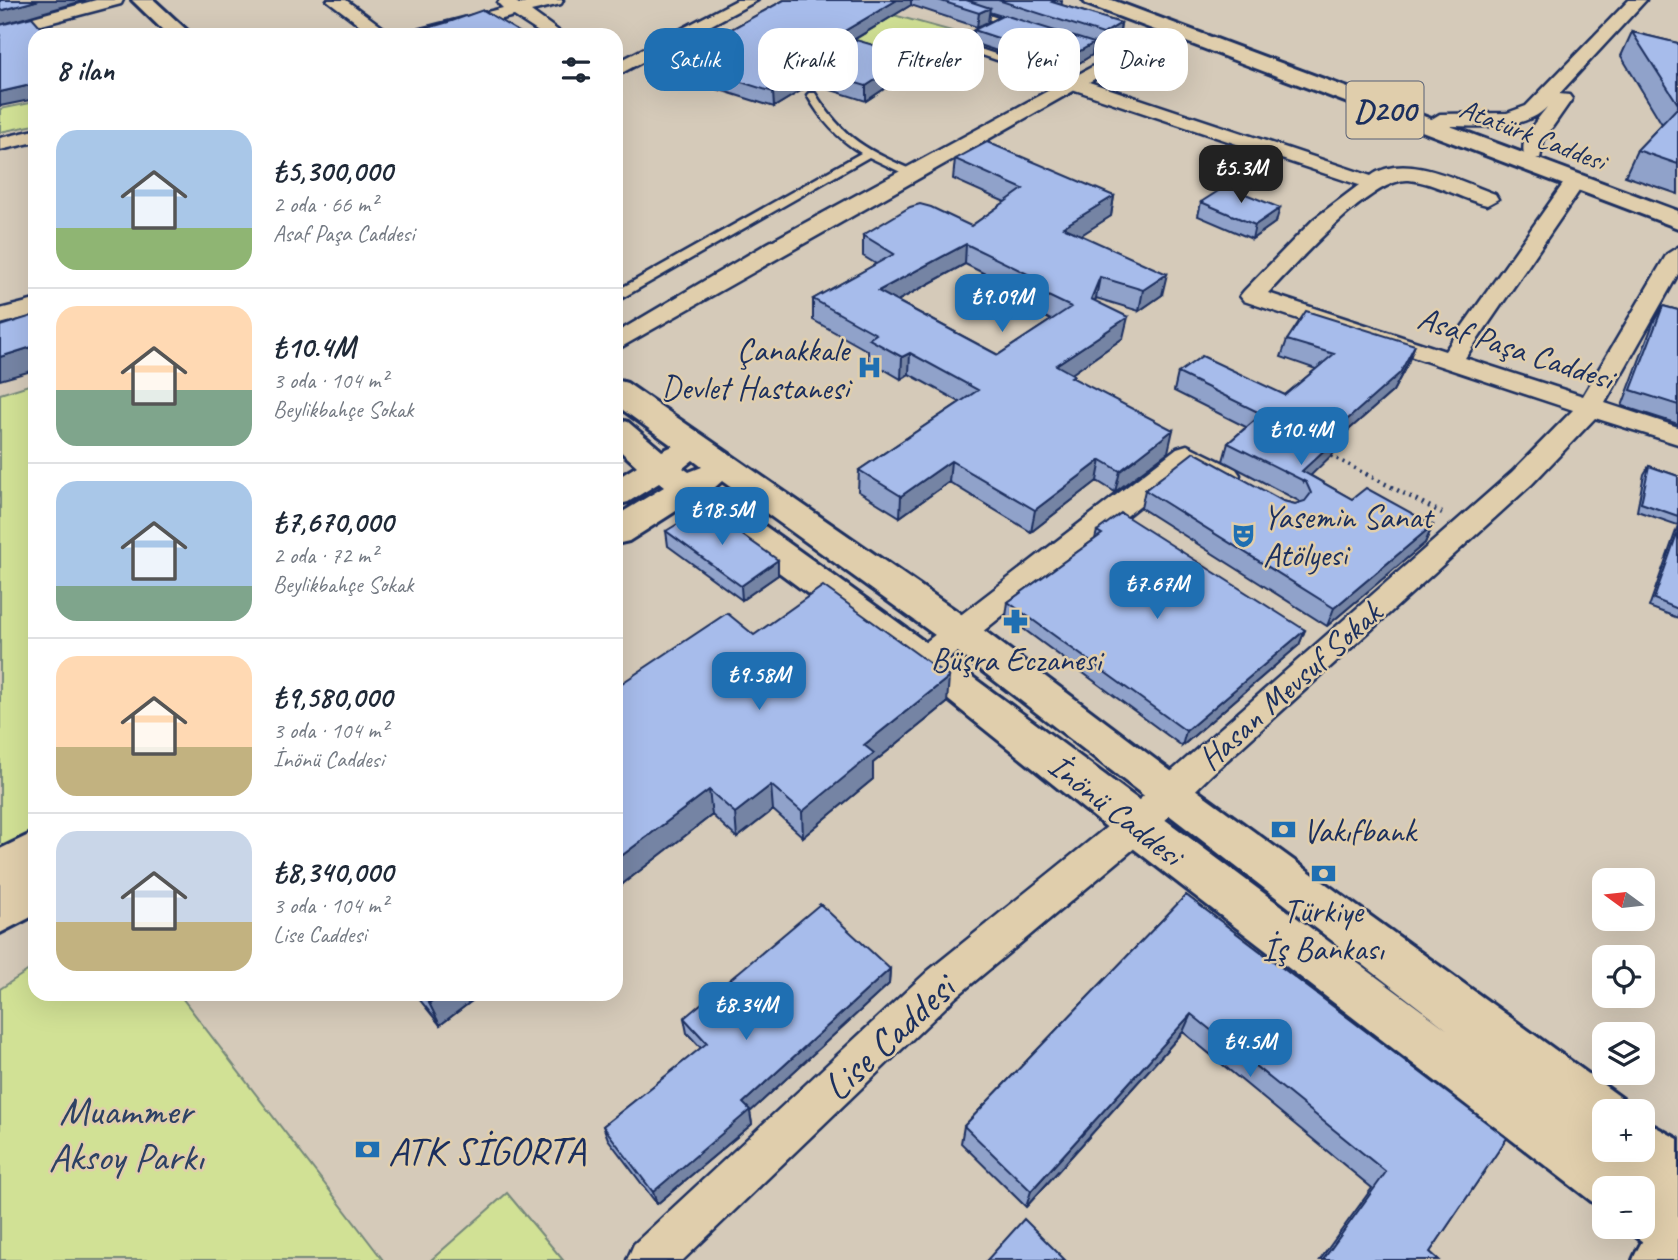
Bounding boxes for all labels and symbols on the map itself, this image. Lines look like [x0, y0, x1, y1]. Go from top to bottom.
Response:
road number: D200 [1346, 82, 1424, 138]
street label: Atatürk Caddesi [1455, 91, 1614, 180]
pin: ₺5.3M [1192, 146, 1290, 205]
pin: ₺9.09M [945, 274, 1059, 334]
street label: Asaf Paşa Caddesi [1413, 297, 1622, 400]
place label: Çanakkale Devlet Hastanesi [661, 329, 853, 409]
hospital icon: Çanakkale Devlet Hastanesi [855, 354, 883, 382]
pin: ₺10.4M [1244, 407, 1358, 467]
pin: ₺18.5M [665, 488, 779, 547]
place label: Yasemin Sanat Atölyesi [1263, 496, 1435, 576]
theatre icon: Yasemin Sanat Atölyesi [1229, 521, 1257, 549]
pin: ₺7.67M [1100, 562, 1214, 621]
street label: Hasan Mevsuf Sokak [1189, 591, 1392, 779]
pharmacy icon: Büşra Eczanesi [1002, 608, 1030, 636]
place label: Büşra Eczanesi [931, 639, 1105, 681]
pin: ₺9.58M [702, 652, 816, 712]
street label: İnönü Caddesi [1040, 744, 1194, 878]
place label: Vakıfbank [1303, 810, 1418, 852]
bank icon: Vakıfbank [1269, 816, 1297, 844]
bank icon: Türkiye İş Bankası [1309, 859, 1337, 887]
north arrow [1592, 868, 1656, 931]
place label: Türkiye İş Bankası [1262, 890, 1386, 970]
street label: Lise Caddesi [812, 961, 968, 1111]
pin: ₺8.34M [689, 982, 803, 1042]
pin: ₺4.5M [1201, 1020, 1299, 1079]
park label: Muammer Aksoy Parkı [49, 1086, 205, 1182]
place label: ATK SİGORTA [388, 1126, 586, 1176]
bank icon: ATK SİGORTA [354, 1136, 382, 1164]

